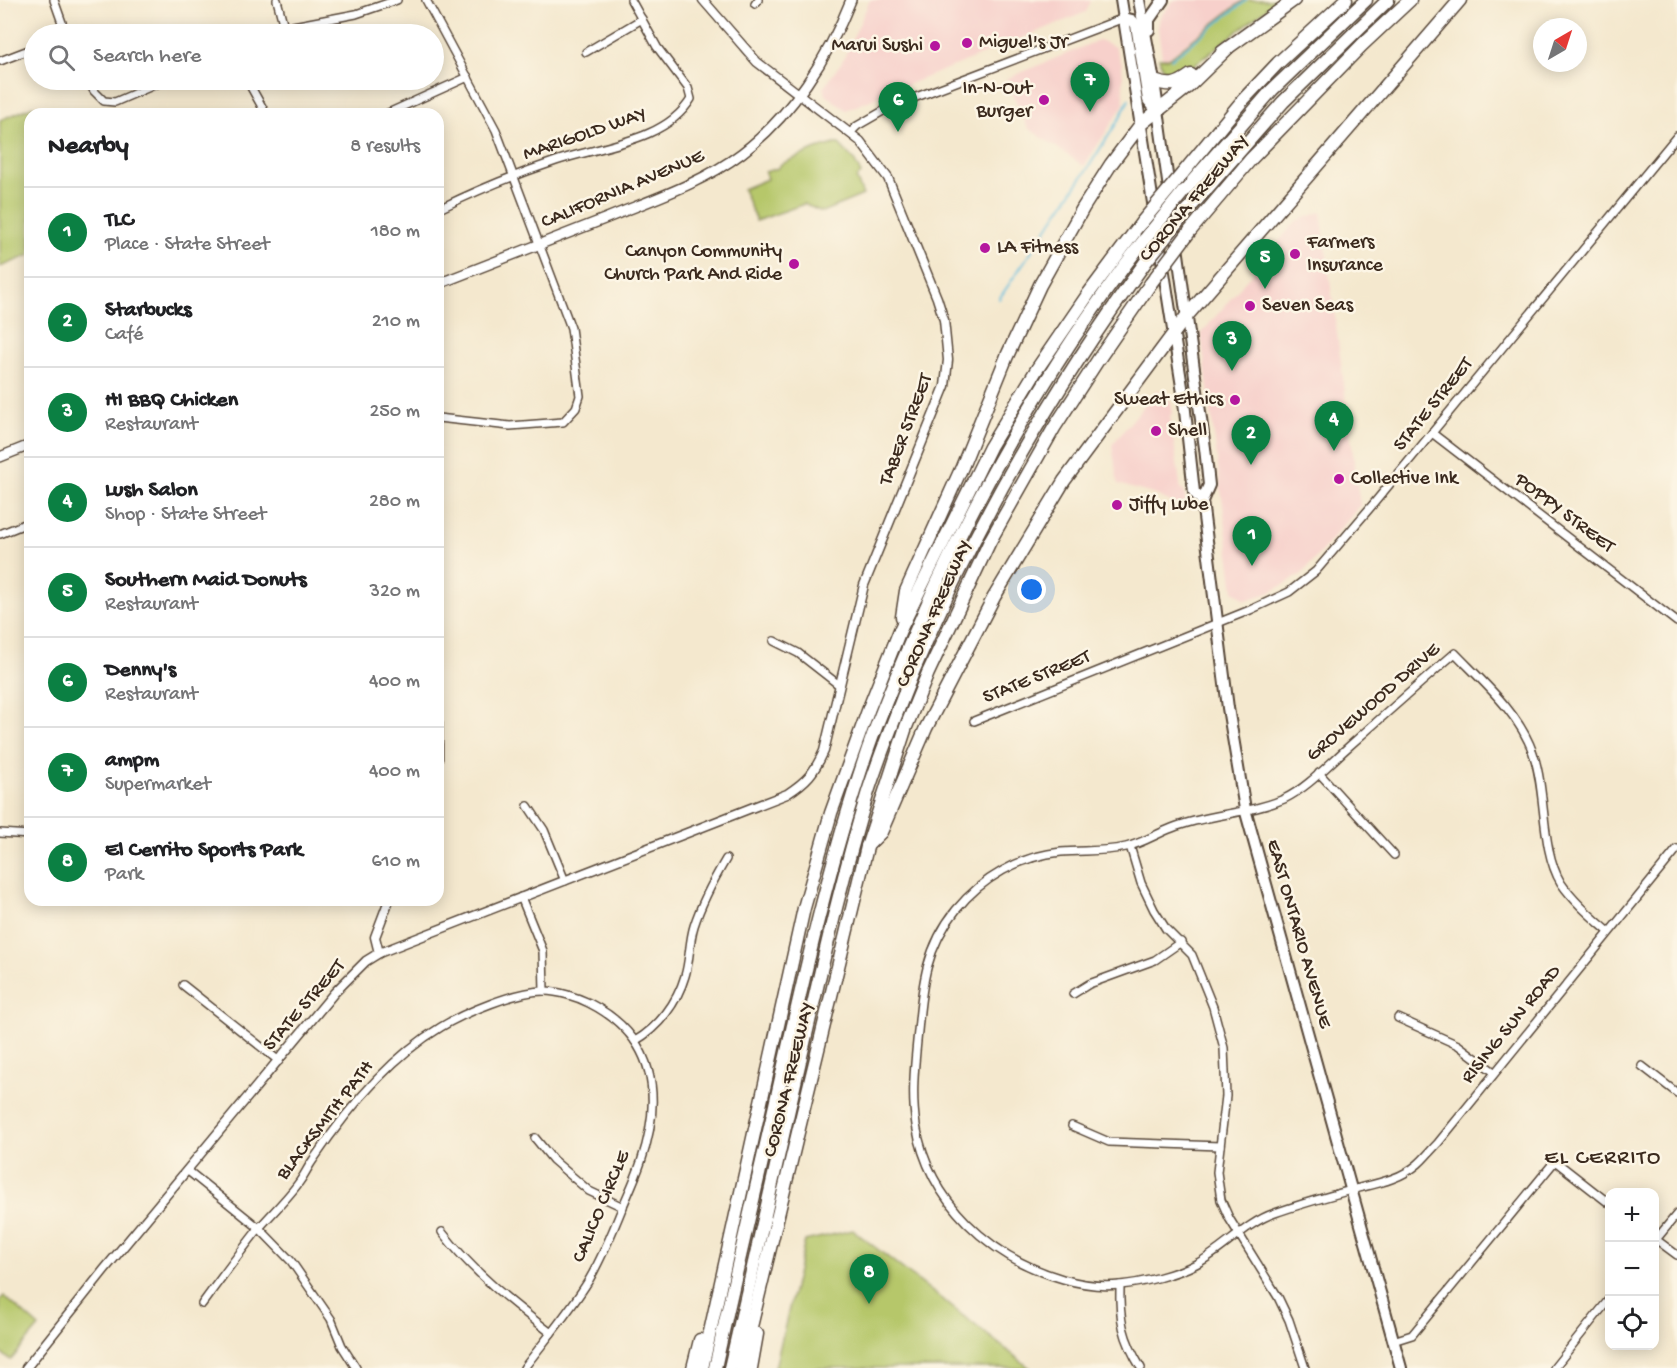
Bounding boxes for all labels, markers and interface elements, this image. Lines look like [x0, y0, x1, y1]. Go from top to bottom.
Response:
north arrow [1533, 18, 1587, 72]
search box [24, 24, 444, 90]
place label: Miguel's Jr [979, 32, 1069, 55]
place label: Marui Sushi [831, 35, 923, 58]
marker: Miguel's Jr [960, 36, 974, 50]
marker: Marui Sushi [928, 39, 942, 53]
icon: search [45, 41, 78, 74]
text: Search here [93, 44, 201, 70]
pin: 7 [1070, 63, 1110, 112]
place label: In-N-Out Burger [962, 78, 1034, 124]
pin: 6 [878, 82, 918, 132]
marker: In-N-Out Burger [1037, 93, 1051, 107]
street label: MARIGOLD WAY [520, 103, 650, 167]
street label: CORONA FREEWAY [1135, 131, 1255, 267]
text: Nearby [48, 132, 129, 163]
text: 8 results [350, 136, 420, 159]
street label: CALIFORNIA AVENUE [538, 145, 709, 235]
text: TLC [105, 208, 133, 234]
text: 1 [63, 221, 72, 244]
text: 180 m [371, 221, 420, 244]
place label: Farmers Insurance [1306, 232, 1384, 278]
text: Place · State Street [105, 234, 270, 257]
place label: LA Fitness [997, 237, 1079, 260]
pin: 5 [1246, 240, 1284, 289]
place label: Canyon Community Church Park And Ride [604, 241, 783, 287]
marker: LA Fitness [978, 241, 992, 255]
marker: Farmers Insurance [1288, 247, 1302, 261]
marker: Canyon Community Church Park And Ride [787, 257, 801, 271]
place label: Seven Seas [1262, 295, 1354, 318]
text: Starbucks [105, 298, 192, 324]
marker: Seven Seas [1243, 299, 1257, 313]
text: 2 [63, 311, 72, 334]
text: 210 m [372, 311, 420, 334]
pin: 3 [1212, 322, 1252, 371]
text: Café [105, 324, 143, 347]
street label: STATE STREET [1389, 353, 1480, 456]
street label: TABER STREET [875, 370, 939, 490]
text: HI BBQ Chicken [105, 388, 238, 414]
place label: Sweat Ethics [1114, 389, 1224, 412]
marker: Sweat Ethics [1228, 393, 1242, 407]
text: 3 [62, 401, 73, 424]
text: 250 m [369, 401, 420, 424]
pin: 4 [1314, 402, 1354, 451]
text: Restaurant [105, 414, 198, 437]
pin: 2 [1232, 416, 1270, 465]
place label: Shell [1168, 420, 1207, 443]
marker: Shell [1149, 424, 1163, 438]
place label: Collective Ink [1351, 468, 1460, 491]
street label: POPPY STREET [1509, 468, 1620, 560]
marker: Collective Ink [1332, 472, 1346, 486]
text: Lush Salon [105, 478, 198, 504]
text: 4 [63, 491, 72, 514]
text: 280 m [369, 491, 420, 514]
place label: Jiffy Lube [1129, 494, 1209, 517]
marker: Jiffy Lube [1110, 498, 1124, 512]
text: Shop · State Street [105, 504, 266, 527]
pin: 1 [1232, 516, 1272, 566]
street label: CORONA FREEWAY [892, 537, 978, 691]
text: Southern Maid Donuts [105, 568, 307, 594]
your location [1017, 575, 1046, 604]
text: 5 [62, 581, 73, 604]
text: 320 m [370, 581, 420, 604]
text: Restaurant [105, 594, 198, 617]
street label: GROVEWOOD DRIVE [1302, 638, 1447, 767]
street label: STATE STREET [980, 646, 1095, 710]
text: Denny's [105, 658, 176, 684]
text: 6 [62, 671, 73, 694]
text: 400 m [369, 671, 420, 694]
text: Restaurant [105, 684, 198, 707]
text: ampm [105, 748, 159, 774]
text: 7 [62, 761, 73, 784]
text: 400 m [369, 761, 420, 784]
text: Supermarket [105, 774, 211, 797]
street label: EAST ONTARIO AVENUE [1260, 837, 1336, 1032]
text: El Cerrito Sports Park [105, 838, 302, 864]
text: 8 [62, 851, 73, 874]
text: 610 m [371, 851, 420, 874]
text: Park [105, 864, 143, 887]
street label: STATE STREET [259, 955, 352, 1056]
street label: RISING SUN ROAD [1457, 960, 1567, 1089]
street label: CORONA FREEWAY [760, 1000, 820, 1160]
street label: BLACKSMITH PATH [272, 1056, 380, 1186]
street label: CALICO CIRCLE [568, 1146, 636, 1266]
district label: EL CERRITO [1544, 1146, 1662, 1172]
map controls [1605, 1188, 1659, 1350]
button: + [1605, 1188, 1659, 1242]
button: − [1605, 1242, 1659, 1296]
pin: 8 [850, 1254, 888, 1304]
button: locate [1605, 1296, 1659, 1350]

